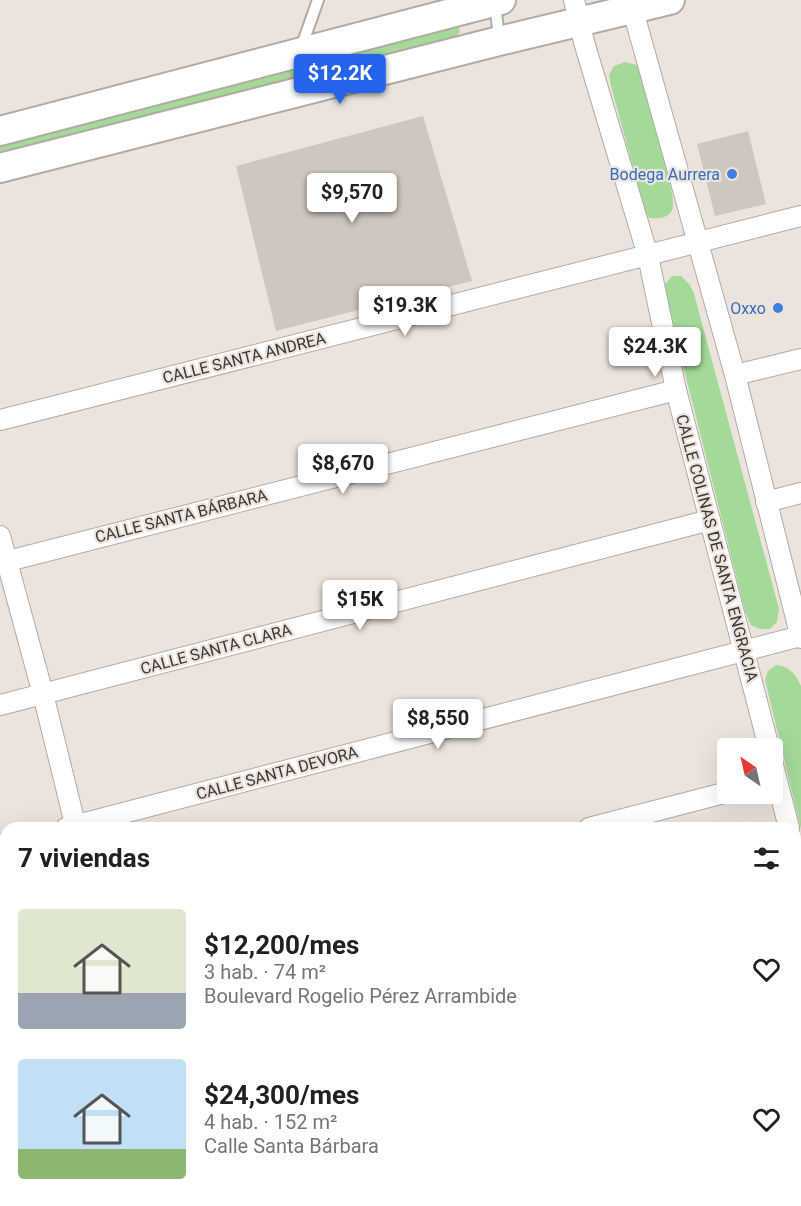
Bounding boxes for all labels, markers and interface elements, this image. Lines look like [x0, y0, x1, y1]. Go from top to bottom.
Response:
pin: $12.2K [291, 54, 389, 105]
text: $12.2K [308, 61, 372, 85]
place label: Bodega Aurrera [610, 165, 720, 184]
marker: Bodega Aurrera [725, 167, 739, 181]
pin: $9,570 [303, 173, 401, 224]
text: $9,570 [321, 180, 383, 204]
pin: $19.3K [356, 286, 454, 337]
text: $19.3K [373, 293, 437, 317]
place label: Oxxo [730, 299, 766, 318]
marker: Oxxo [771, 301, 785, 315]
pin: $24.3K [606, 327, 704, 378]
street label: CALLE SANTA ANDREA [161, 328, 328, 387]
text: $24.3K [623, 334, 687, 358]
street label: CALLE COLINAS DE SANTA ENGRACIA [672, 412, 762, 684]
pin: $8,670 [294, 444, 392, 495]
text: $8,670 [312, 451, 374, 475]
street label: CALLE SANTA BÁRBARA [93, 485, 270, 547]
pin: $15K [324, 580, 396, 631]
text: $15K [336, 587, 384, 611]
street label: CALLE SANTA CLARA [138, 620, 294, 678]
pin: $8,550 [389, 699, 487, 750]
text: $8,550 [407, 706, 469, 730]
north arrow [717, 738, 783, 804]
map controls [717, 738, 783, 804]
street label: CALLE SANTA DEVORA [194, 742, 360, 804]
icon: filters [750, 842, 783, 875]
text: 7 viviendas [18, 843, 150, 873]
text: $12,200/mes [204, 930, 359, 960]
icon: home [66, 933, 138, 1005]
icon: heart [750, 953, 783, 986]
text: 3 hab. · 74 m² [204, 960, 326, 984]
text: Boulevard Rogelio Pérez Arrambide [204, 984, 517, 1008]
text: $24,300/mes [204, 1080, 359, 1110]
icon: home [66, 1083, 138, 1155]
icon: heart [750, 1103, 783, 1136]
text: 4 hab. · 152 m² [204, 1110, 337, 1134]
text: Calle Santa Bárbara [204, 1134, 379, 1158]

